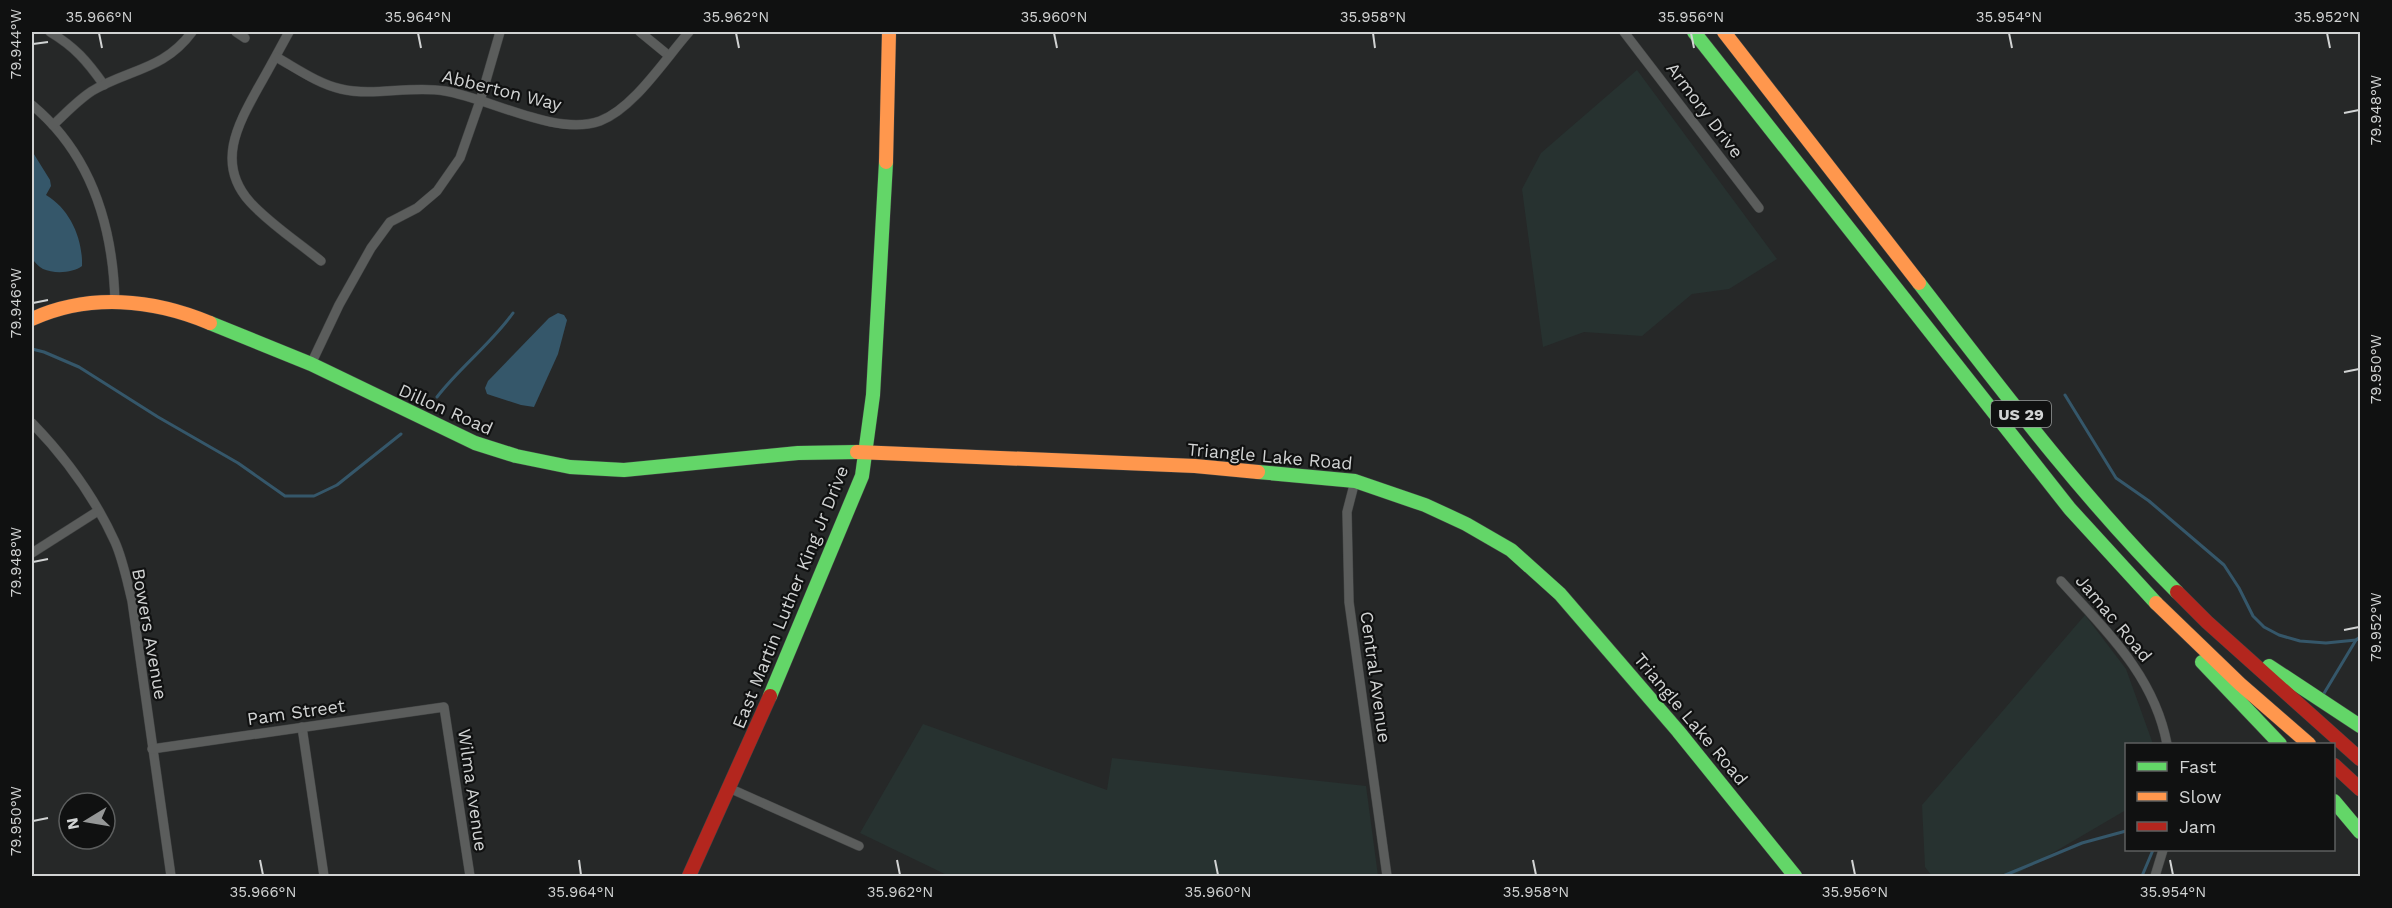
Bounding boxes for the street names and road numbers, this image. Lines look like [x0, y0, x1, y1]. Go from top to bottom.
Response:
street label: Armory Drive [1662, 58, 1748, 162]
street label: Abberton Way [440, 65, 565, 115]
street label: Dillon Road [396, 379, 496, 439]
road number: US 29 [1991, 401, 2051, 427]
street label: Triangle Lake Road [1186, 438, 1354, 474]
street label: East Martin Luther King Jr Drive [728, 463, 852, 731]
street label: Bowers Avenue [128, 567, 172, 701]
street label: Jamac Road [2071, 570, 2157, 666]
street label: Central Avenue [1356, 610, 1396, 744]
street label: Triangle Lake Road [1630, 649, 1752, 789]
street label: Pam Street [246, 695, 347, 729]
street label: Wilma Avenue [454, 727, 492, 853]

